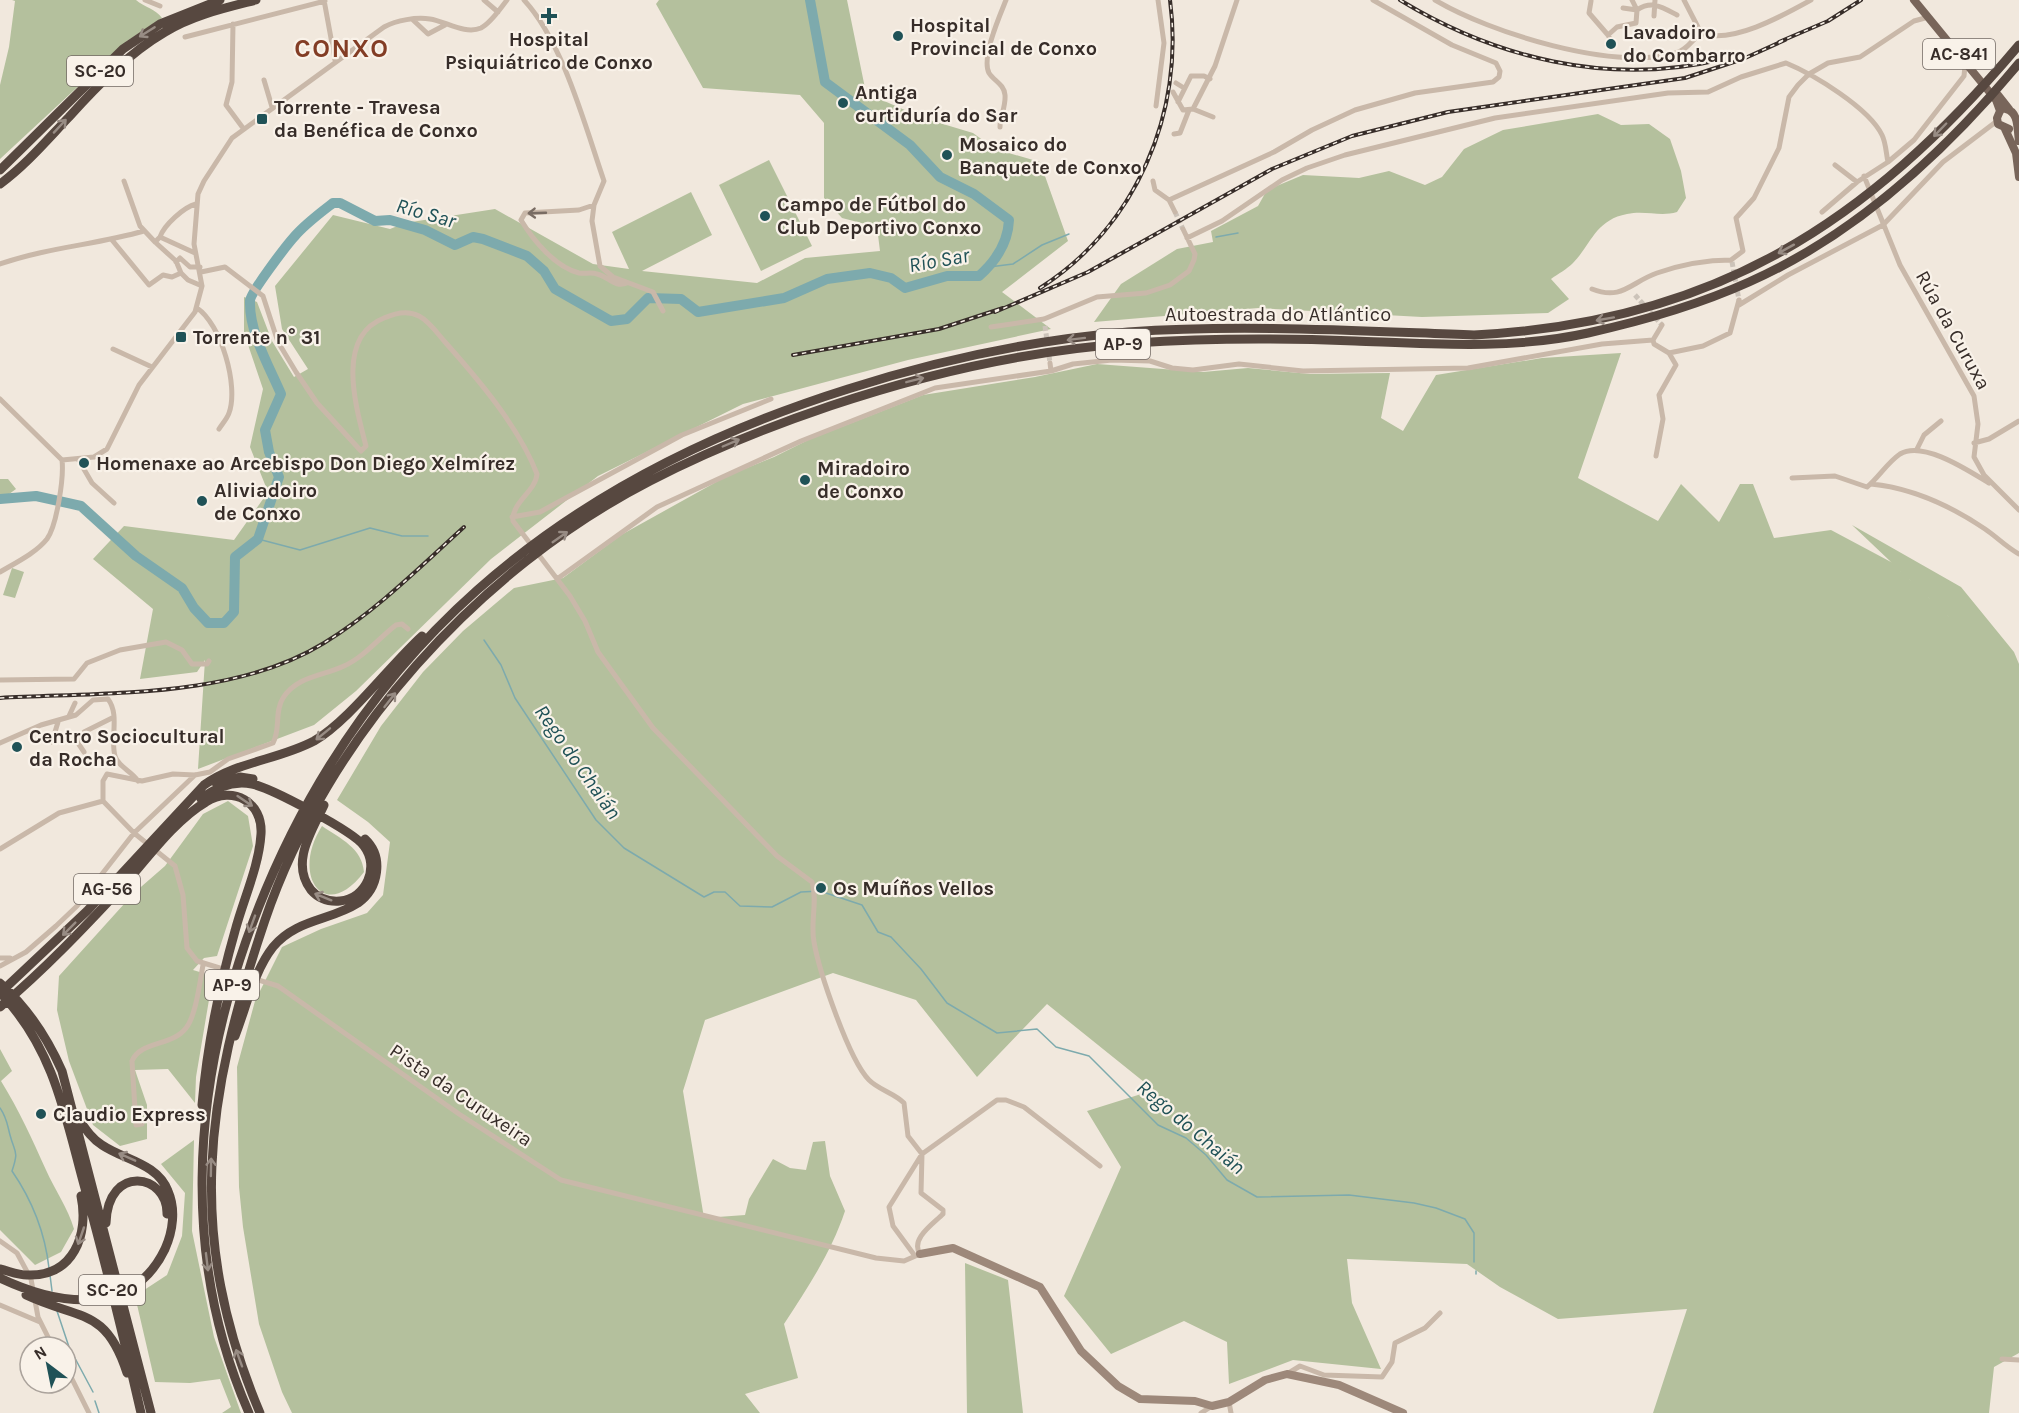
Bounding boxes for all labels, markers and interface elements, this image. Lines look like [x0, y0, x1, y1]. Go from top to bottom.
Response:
marker: Hospital Psiquiátrico de Conxo [540, 7, 558, 25]
place label: Hospital Provincial de Conxo [910, 14, 1097, 60]
place label: Lavadoiro do Combarro [1623, 21, 1746, 67]
one-way arrow [139, 26, 156, 38]
place label: Hospital Psiquiátrico de Conxo [445, 28, 653, 74]
marker: Hospital Provincial de Conxo [891, 29, 905, 43]
district label: CONXO [294, 33, 390, 64]
marker: Lavadoiro do Combarro [1604, 37, 1618, 51]
road number: AC-841 [1923, 39, 1995, 69]
road number: SC-20 [67, 56, 133, 86]
place label: Antiga curtiduría do Sar [855, 81, 1018, 127]
place label: Torrente - Travesa da Benéfica de Conxo [274, 96, 478, 142]
marker: Antiga curtiduría do Sar [836, 96, 850, 110]
marker: Torrente - Travesa da Benéfica de Conxo [255, 112, 269, 126]
one-way arrow [52, 119, 66, 134]
one-way arrow [1932, 123, 1947, 138]
place label: Mosaico do Banquete de Conxo [959, 133, 1142, 179]
marker: Mosaico do Banquete de Conxo [940, 148, 954, 162]
water label: Río Sar [393, 193, 460, 233]
place label: Campo de Fútbol do Club Deportivo Conxo [777, 193, 981, 239]
one-way arrow [527, 207, 547, 219]
marker: Campo de Fútbol do Club Deportivo Conxo [758, 209, 772, 223]
water label: Río Sar [907, 243, 972, 277]
one-way arrow [1778, 243, 1795, 255]
street label: Rúa da Curuxa [1911, 266, 1995, 394]
street label: Autoestrada do Atlántico [1165, 303, 1391, 326]
one-way arrow [1595, 313, 1615, 324]
place label: Torrente n° 31 [193, 326, 320, 349]
road number: AP-9 [1096, 329, 1150, 359]
marker: Torrente n° 31 [174, 330, 188, 344]
one-way arrow [1066, 334, 1086, 345]
one-way arrow [905, 373, 924, 385]
one-way arrow [722, 437, 740, 448]
place label: Homenaxe ao Arcebispo Don Diego Xelmírez [96, 452, 515, 475]
marker: Homenaxe ao Arcebispo Don Diego Xelmírez [77, 456, 91, 470]
place label: Miradoiro de Conxo [817, 457, 910, 503]
marker: Miradoiro de Conxo [798, 473, 812, 487]
place label: Aliviadoiro de Conxo [214, 479, 317, 525]
marker: Aliviadoiro de Conxo [195, 494, 209, 508]
one-way arrow [552, 531, 568, 543]
one-way arrow [383, 692, 396, 708]
water label: Rego do Chaián [530, 700, 626, 824]
place label: Centro Sociocultural da Rocha [29, 725, 225, 771]
one-way arrow [315, 727, 331, 740]
marker: Centro Sociocultural da Rocha [10, 740, 24, 754]
one-way arrow [236, 795, 252, 807]
road number: AG-56 [74, 874, 140, 904]
place label: Os Muíños Vellos [833, 877, 994, 900]
marker: Os Muíños Vellos [814, 881, 828, 895]
one-way arrow [315, 891, 333, 902]
one-way arrow [246, 914, 257, 933]
one-way arrow [62, 921, 77, 936]
road number: AP-9 [205, 970, 259, 1000]
street label: Pista da Curuxeira [385, 1039, 537, 1151]
water label: Rego do Chaián [1132, 1075, 1250, 1179]
place label: Claudio Express [53, 1103, 206, 1126]
marker: Claudio Express [34, 1107, 48, 1121]
one-way arrow [118, 1151, 136, 1162]
one-way arrow [205, 1157, 217, 1177]
one-way arrow [75, 1226, 86, 1245]
one-way arrow [201, 1252, 212, 1272]
road number: SC-20 [79, 1275, 145, 1305]
north arrow [18, 1335, 78, 1395]
text: N [30, 1342, 50, 1364]
one-way arrow [233, 1350, 244, 1368]

